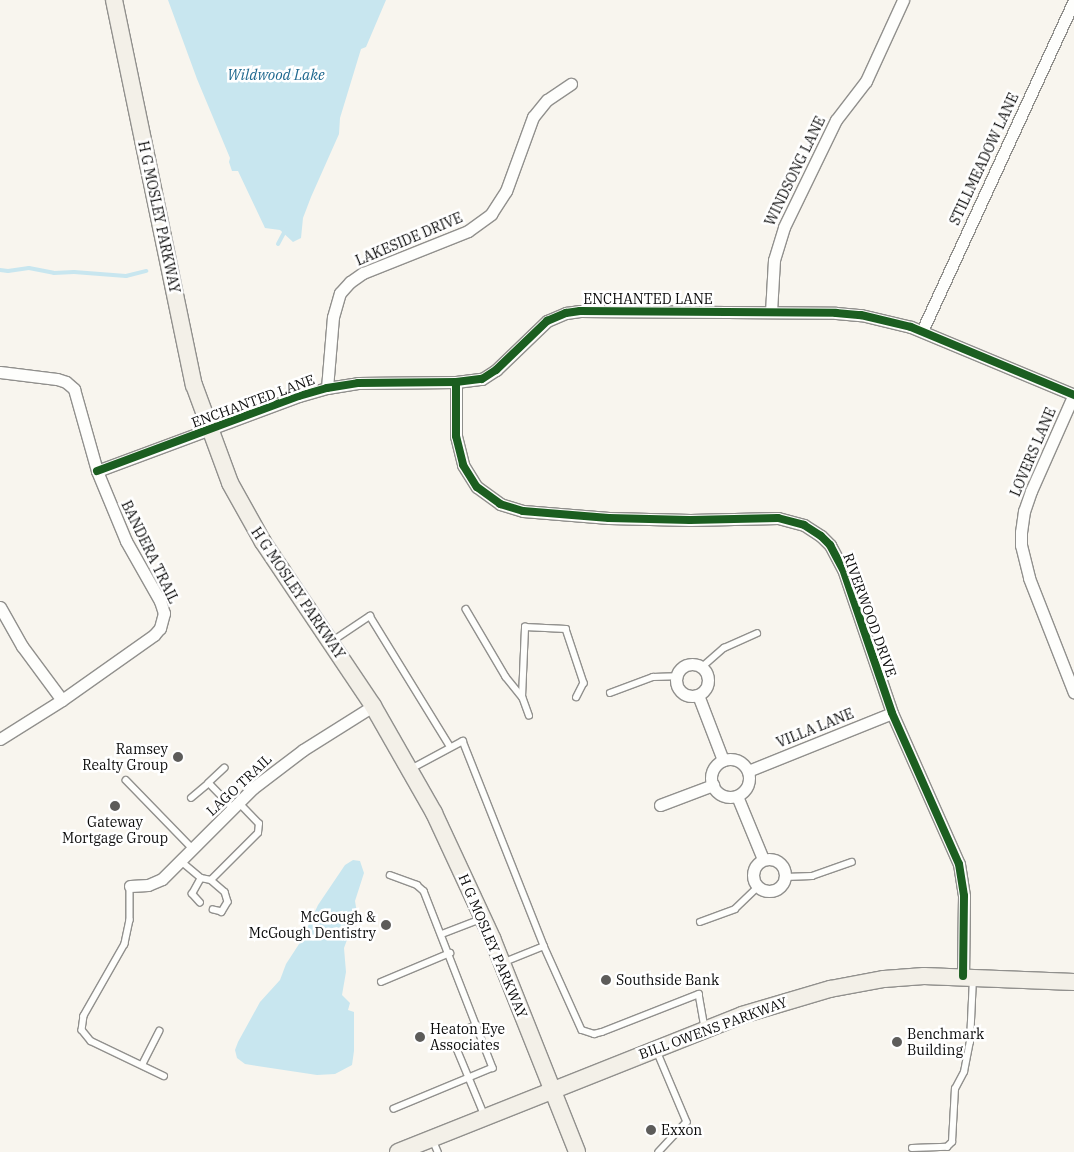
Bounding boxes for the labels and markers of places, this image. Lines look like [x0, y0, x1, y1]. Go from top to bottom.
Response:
place label: Ramsey Realty Group [82, 741, 168, 774]
marker: Ramsey Realty Group [172, 751, 184, 763]
marker: Gateway Mortgage Group [109, 800, 121, 812]
place label: Gateway Mortgage Group [62, 814, 168, 846]
place label: McGough & McGough Dentistry [249, 909, 376, 942]
marker: McGough & McGough Dentistry [380, 919, 392, 931]
place label: Southside Bank [616, 972, 719, 988]
marker: Southside Bank [600, 974, 612, 986]
place label: Heaton Eye Associates [430, 1021, 505, 1054]
place label: Benchmark Building [907, 1026, 984, 1058]
marker: Heaton Eye Associates [414, 1031, 426, 1043]
marker: Benchmark Building [891, 1036, 903, 1048]
place label: Exxon [661, 1122, 702, 1138]
marker: Exxon [645, 1124, 657, 1136]

